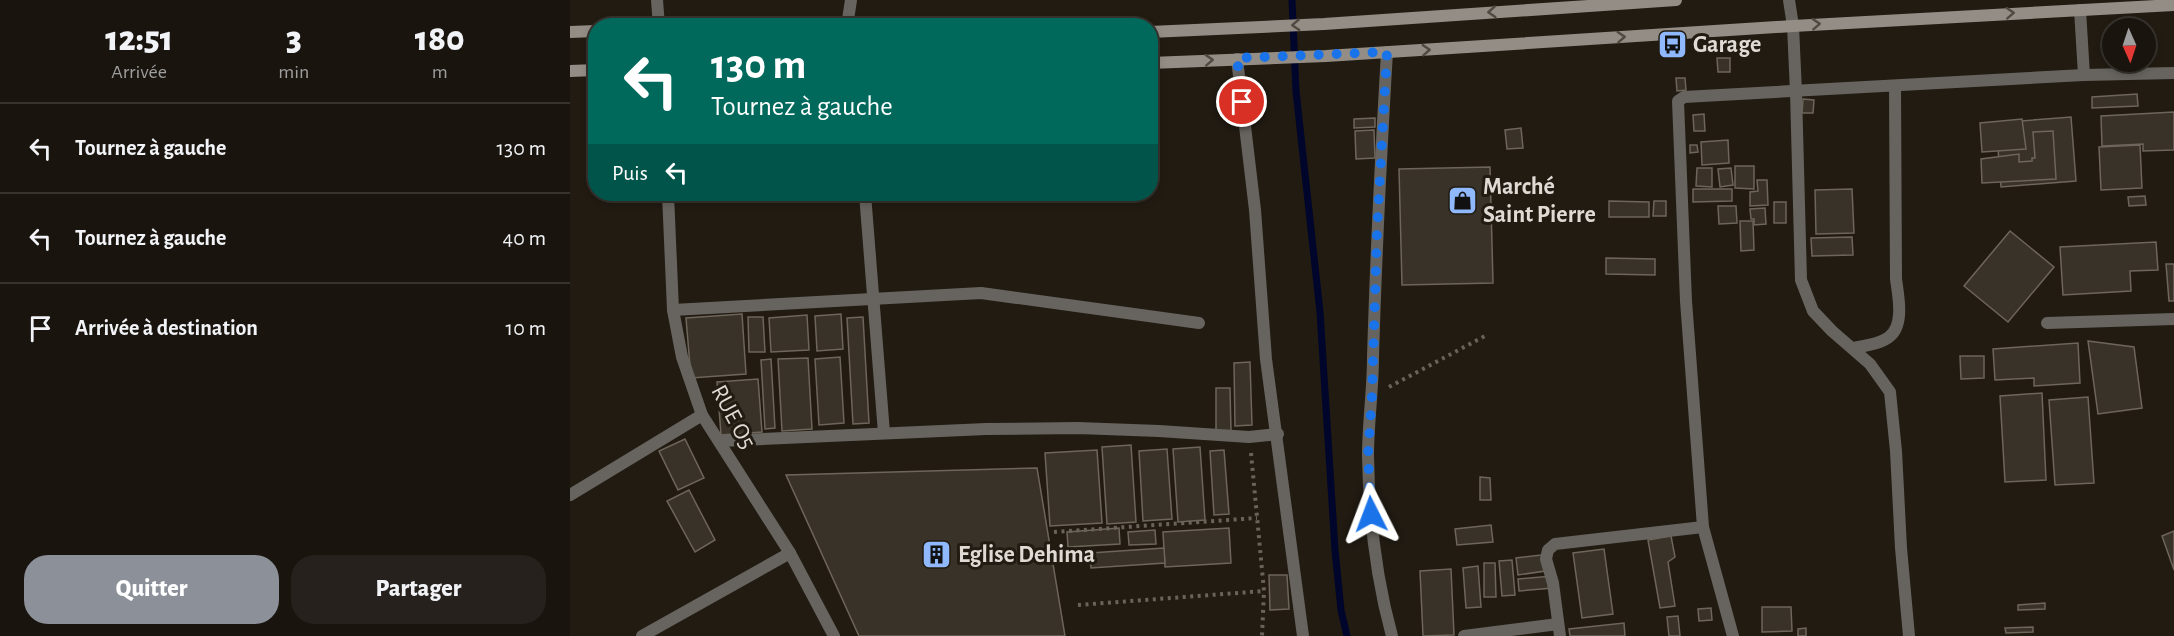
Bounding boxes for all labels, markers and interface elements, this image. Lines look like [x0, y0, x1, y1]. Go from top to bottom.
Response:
one-way arrow [1488, 6, 1497, 19]
one-way arrow [2006, 6, 2015, 19]
one-way arrow [1811, 18, 1820, 31]
north arrow [2102, 18, 2156, 72]
map controls [2102, 18, 2156, 72]
one-way arrow [1291, 19, 1300, 32]
text: 12:51 [105, 21, 173, 57]
text: 3 [286, 21, 302, 57]
text: 180 [415, 21, 465, 57]
bus stop icon: Garage [1656, 29, 1688, 61]
one-way arrow [1617, 31, 1626, 44]
place label: Garage [1693, 33, 1761, 57]
icon: left [612, 42, 690, 120]
one-way arrow [1422, 43, 1431, 56]
text: 130 m [711, 44, 806, 86]
one-way arrow [1204, 54, 1213, 67]
text: Arrivée [111, 62, 167, 82]
text: min [278, 62, 309, 82]
text: m [432, 62, 448, 82]
pin [1216, 76, 1267, 127]
icon: arrive [1225, 85, 1258, 118]
text: Tournez à gauche [711, 93, 893, 120]
icon: left [24, 132, 57, 165]
text: Tournez à gauche [75, 137, 226, 159]
text: 130 m [497, 137, 546, 159]
icon: left [660, 156, 693, 189]
text: Puis [612, 162, 648, 184]
place label: Marché Saint Pierre [1483, 175, 1596, 227]
shop icon: Marché Saint Pierre [1446, 185, 1478, 217]
icon: left [24, 222, 57, 255]
text: Tournez à gauche [75, 227, 226, 249]
text: 40 m [503, 227, 546, 249]
icon: arrive [24, 312, 57, 345]
text: Arrivée à destination [75, 317, 258, 339]
text: 10 m [506, 317, 546, 339]
street label: RUE O5 [706, 381, 760, 453]
position arrow [1339, 482, 1403, 546]
building icon: Eglise Dehima [921, 539, 953, 571]
place label: Eglise Dehima [958, 543, 1095, 567]
button: Quitter [24, 555, 279, 624]
button: Partager [291, 555, 546, 624]

